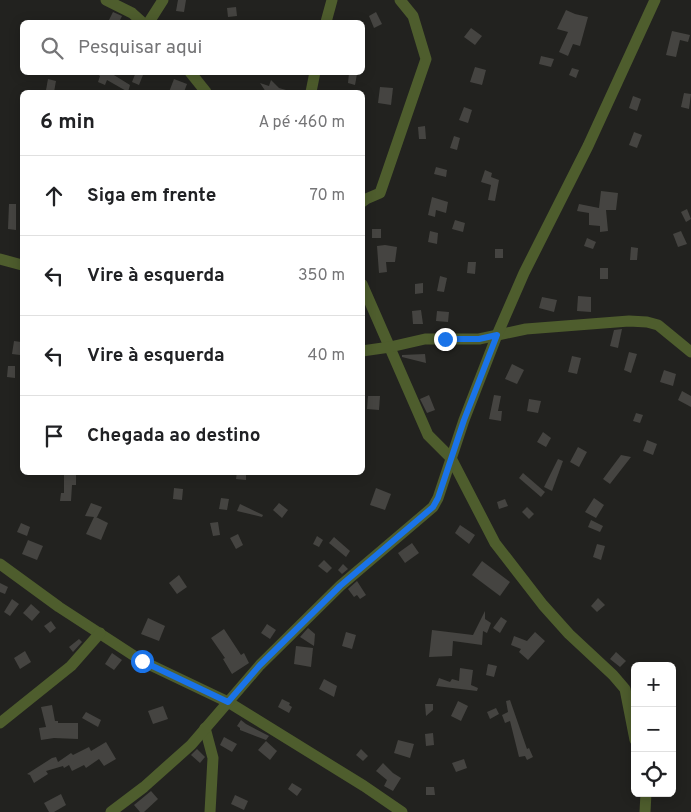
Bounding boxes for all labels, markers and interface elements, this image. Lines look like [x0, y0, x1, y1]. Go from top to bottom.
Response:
search box [20, 20, 365, 75]
icon: search [38, 34, 66, 62]
text: Pesquisar aqui [78, 36, 202, 60]
text: 6 min [40, 109, 95, 136]
text: A pé · 460 m [259, 113, 345, 133]
icon: ahead [40, 182, 68, 210]
text: Siga em frente [87, 184, 216, 208]
text: 70 m [310, 186, 345, 206]
icon: left [40, 262, 68, 290]
text: Vire à esquerda [87, 264, 225, 288]
text: 350 m [298, 266, 345, 286]
route end [434, 328, 457, 351]
icon: left [40, 342, 68, 370]
text: Vire à esquerda [87, 344, 225, 368]
text: 40 m [307, 346, 345, 366]
icon: arrive [40, 422, 68, 450]
text: Chegada ao destino [87, 424, 261, 448]
route start [131, 650, 154, 673]
map controls [631, 662, 676, 797]
button: + [631, 662, 676, 707]
button: − [631, 707, 676, 752]
button: locate [631, 752, 676, 797]

